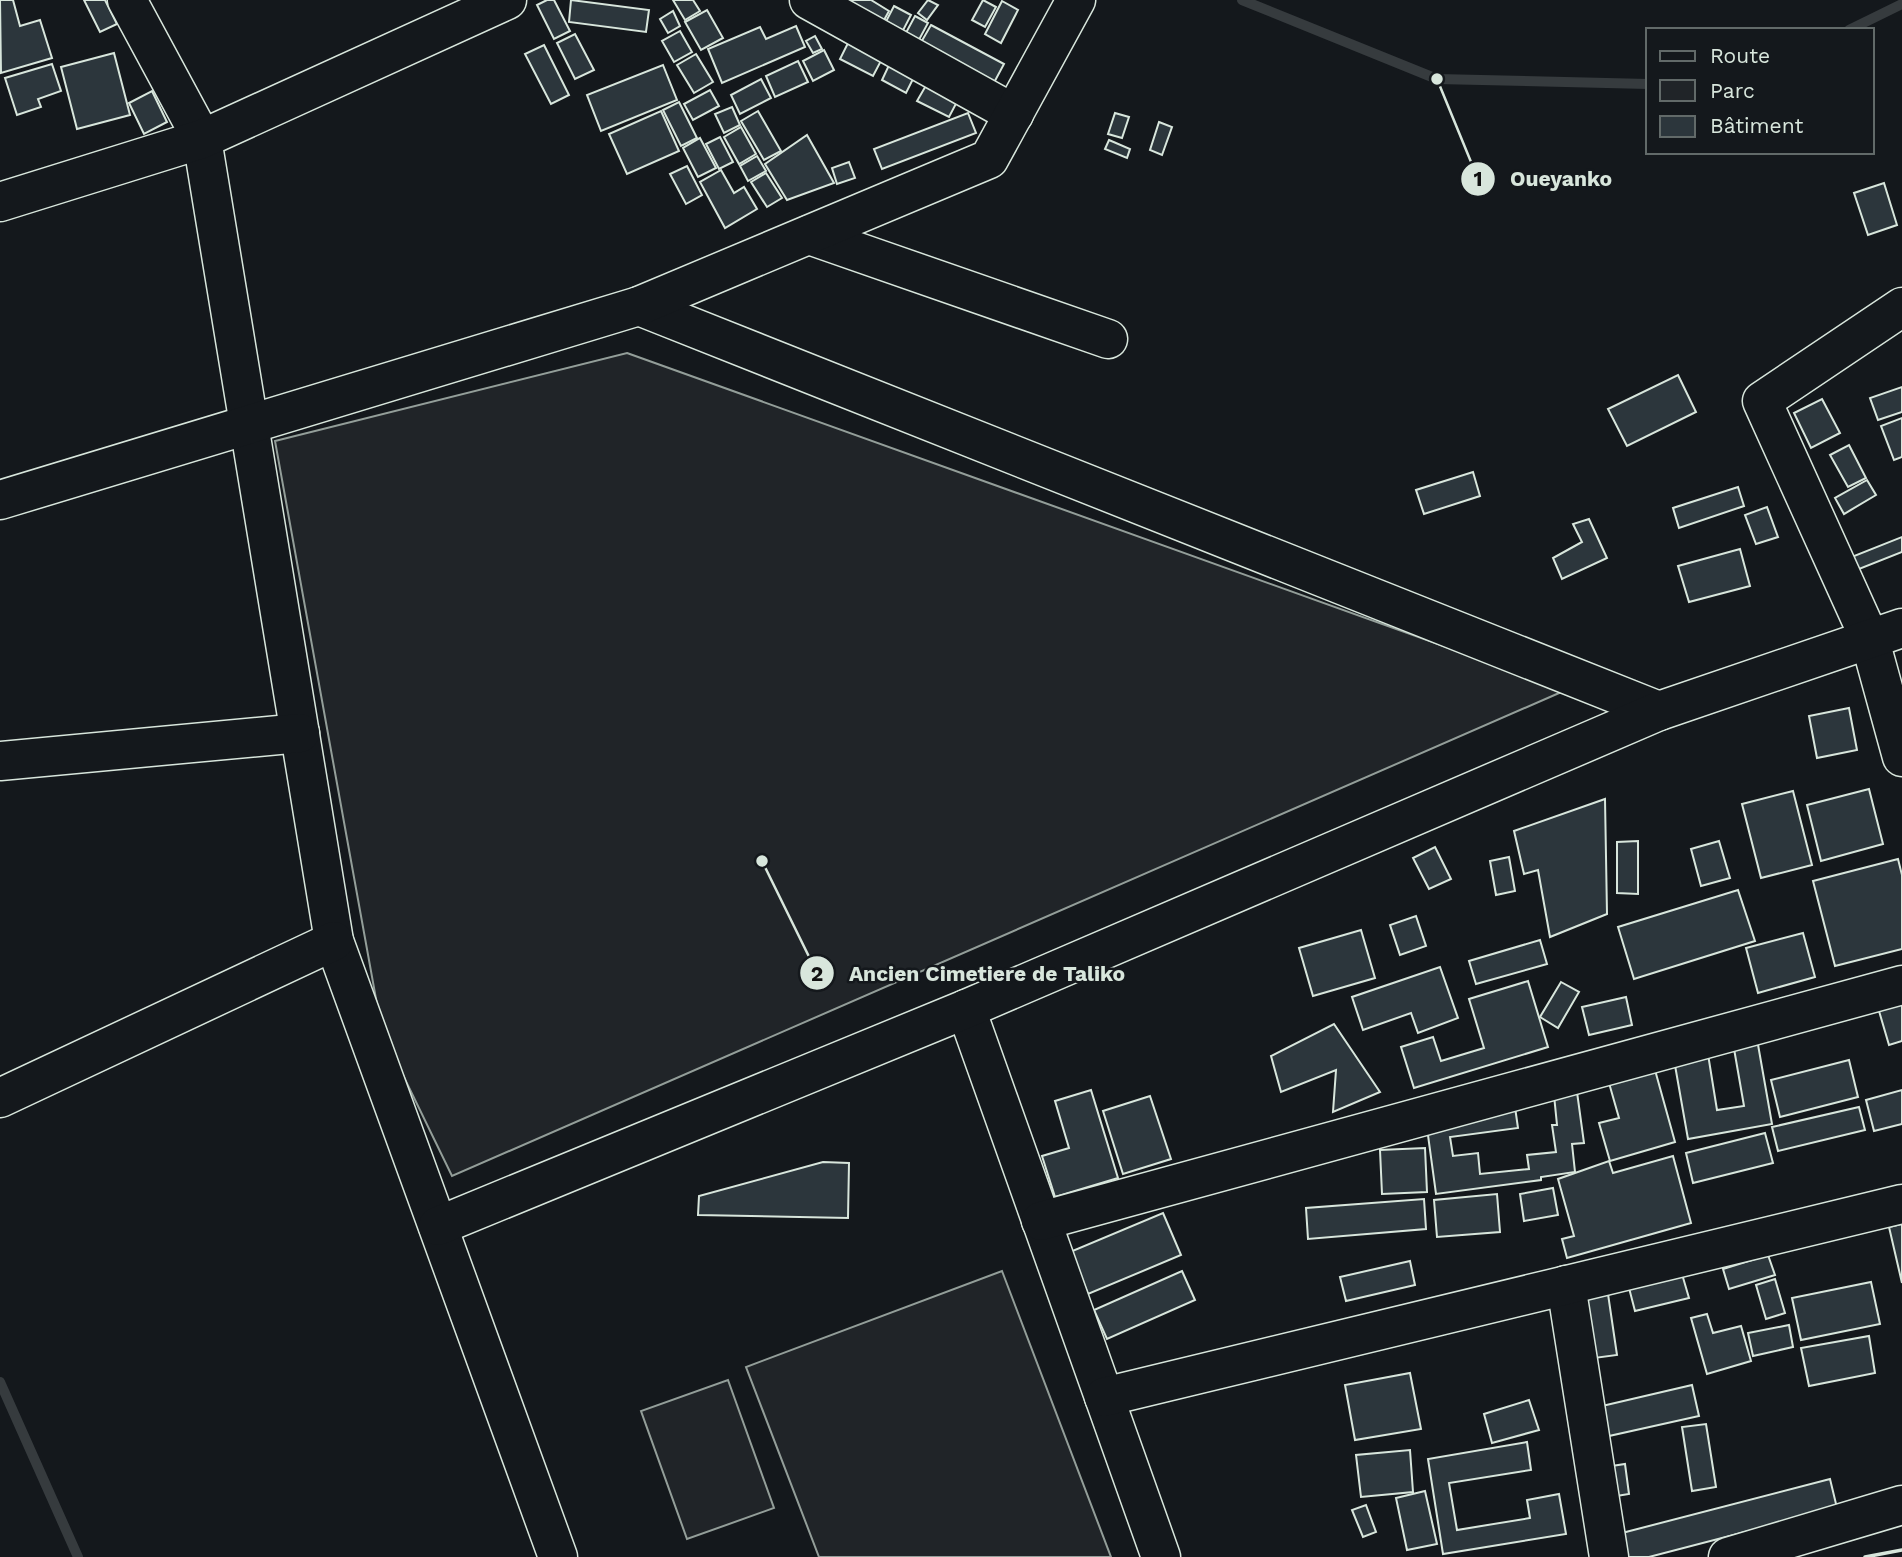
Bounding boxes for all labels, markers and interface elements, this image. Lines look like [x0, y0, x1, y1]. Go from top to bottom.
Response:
legend [1646, 28, 1874, 154]
text: Route [1710, 43, 1770, 68]
text: Parc [1710, 78, 1755, 103]
text: Bâtiment [1710, 113, 1804, 138]
callout: Oueyanko [1461, 158, 1626, 200]
text: 1 [1473, 166, 1483, 191]
text: Oueyanko [1510, 166, 1612, 191]
callout: Ancien Cimetiere de Taliko [800, 952, 1140, 994]
text: 2 [811, 961, 823, 986]
text: Ancien Cimetiere de Taliko [849, 961, 1125, 986]

